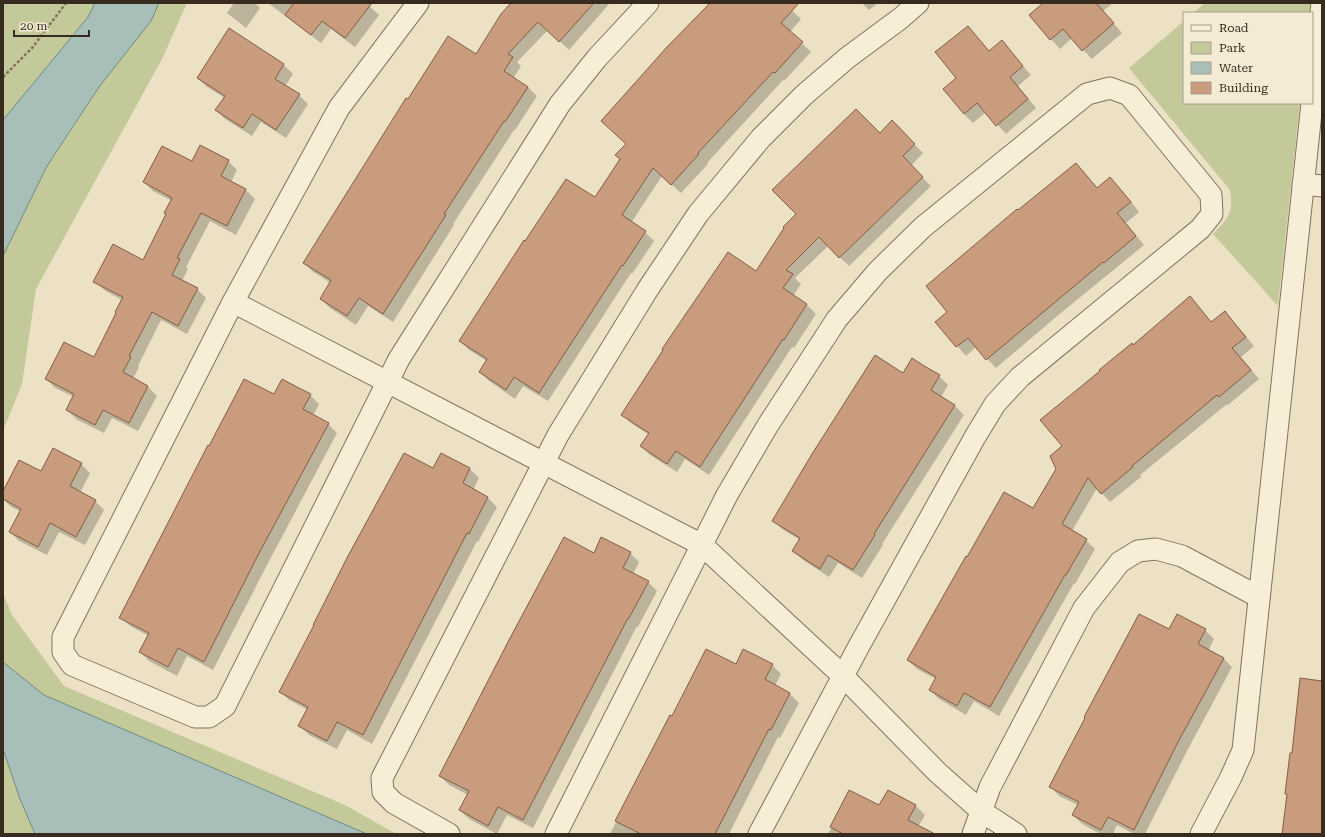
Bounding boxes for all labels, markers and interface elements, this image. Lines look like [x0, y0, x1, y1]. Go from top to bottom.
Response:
scale bar [14, 12, 89, 38]
legend [1183, 12, 1313, 104]
text: 20 m [20, 19, 47, 33]
text: Road [1219, 21, 1249, 35]
text: Park [1219, 41, 1246, 55]
text: Water [1219, 61, 1253, 75]
text: Building [1219, 81, 1268, 95]

